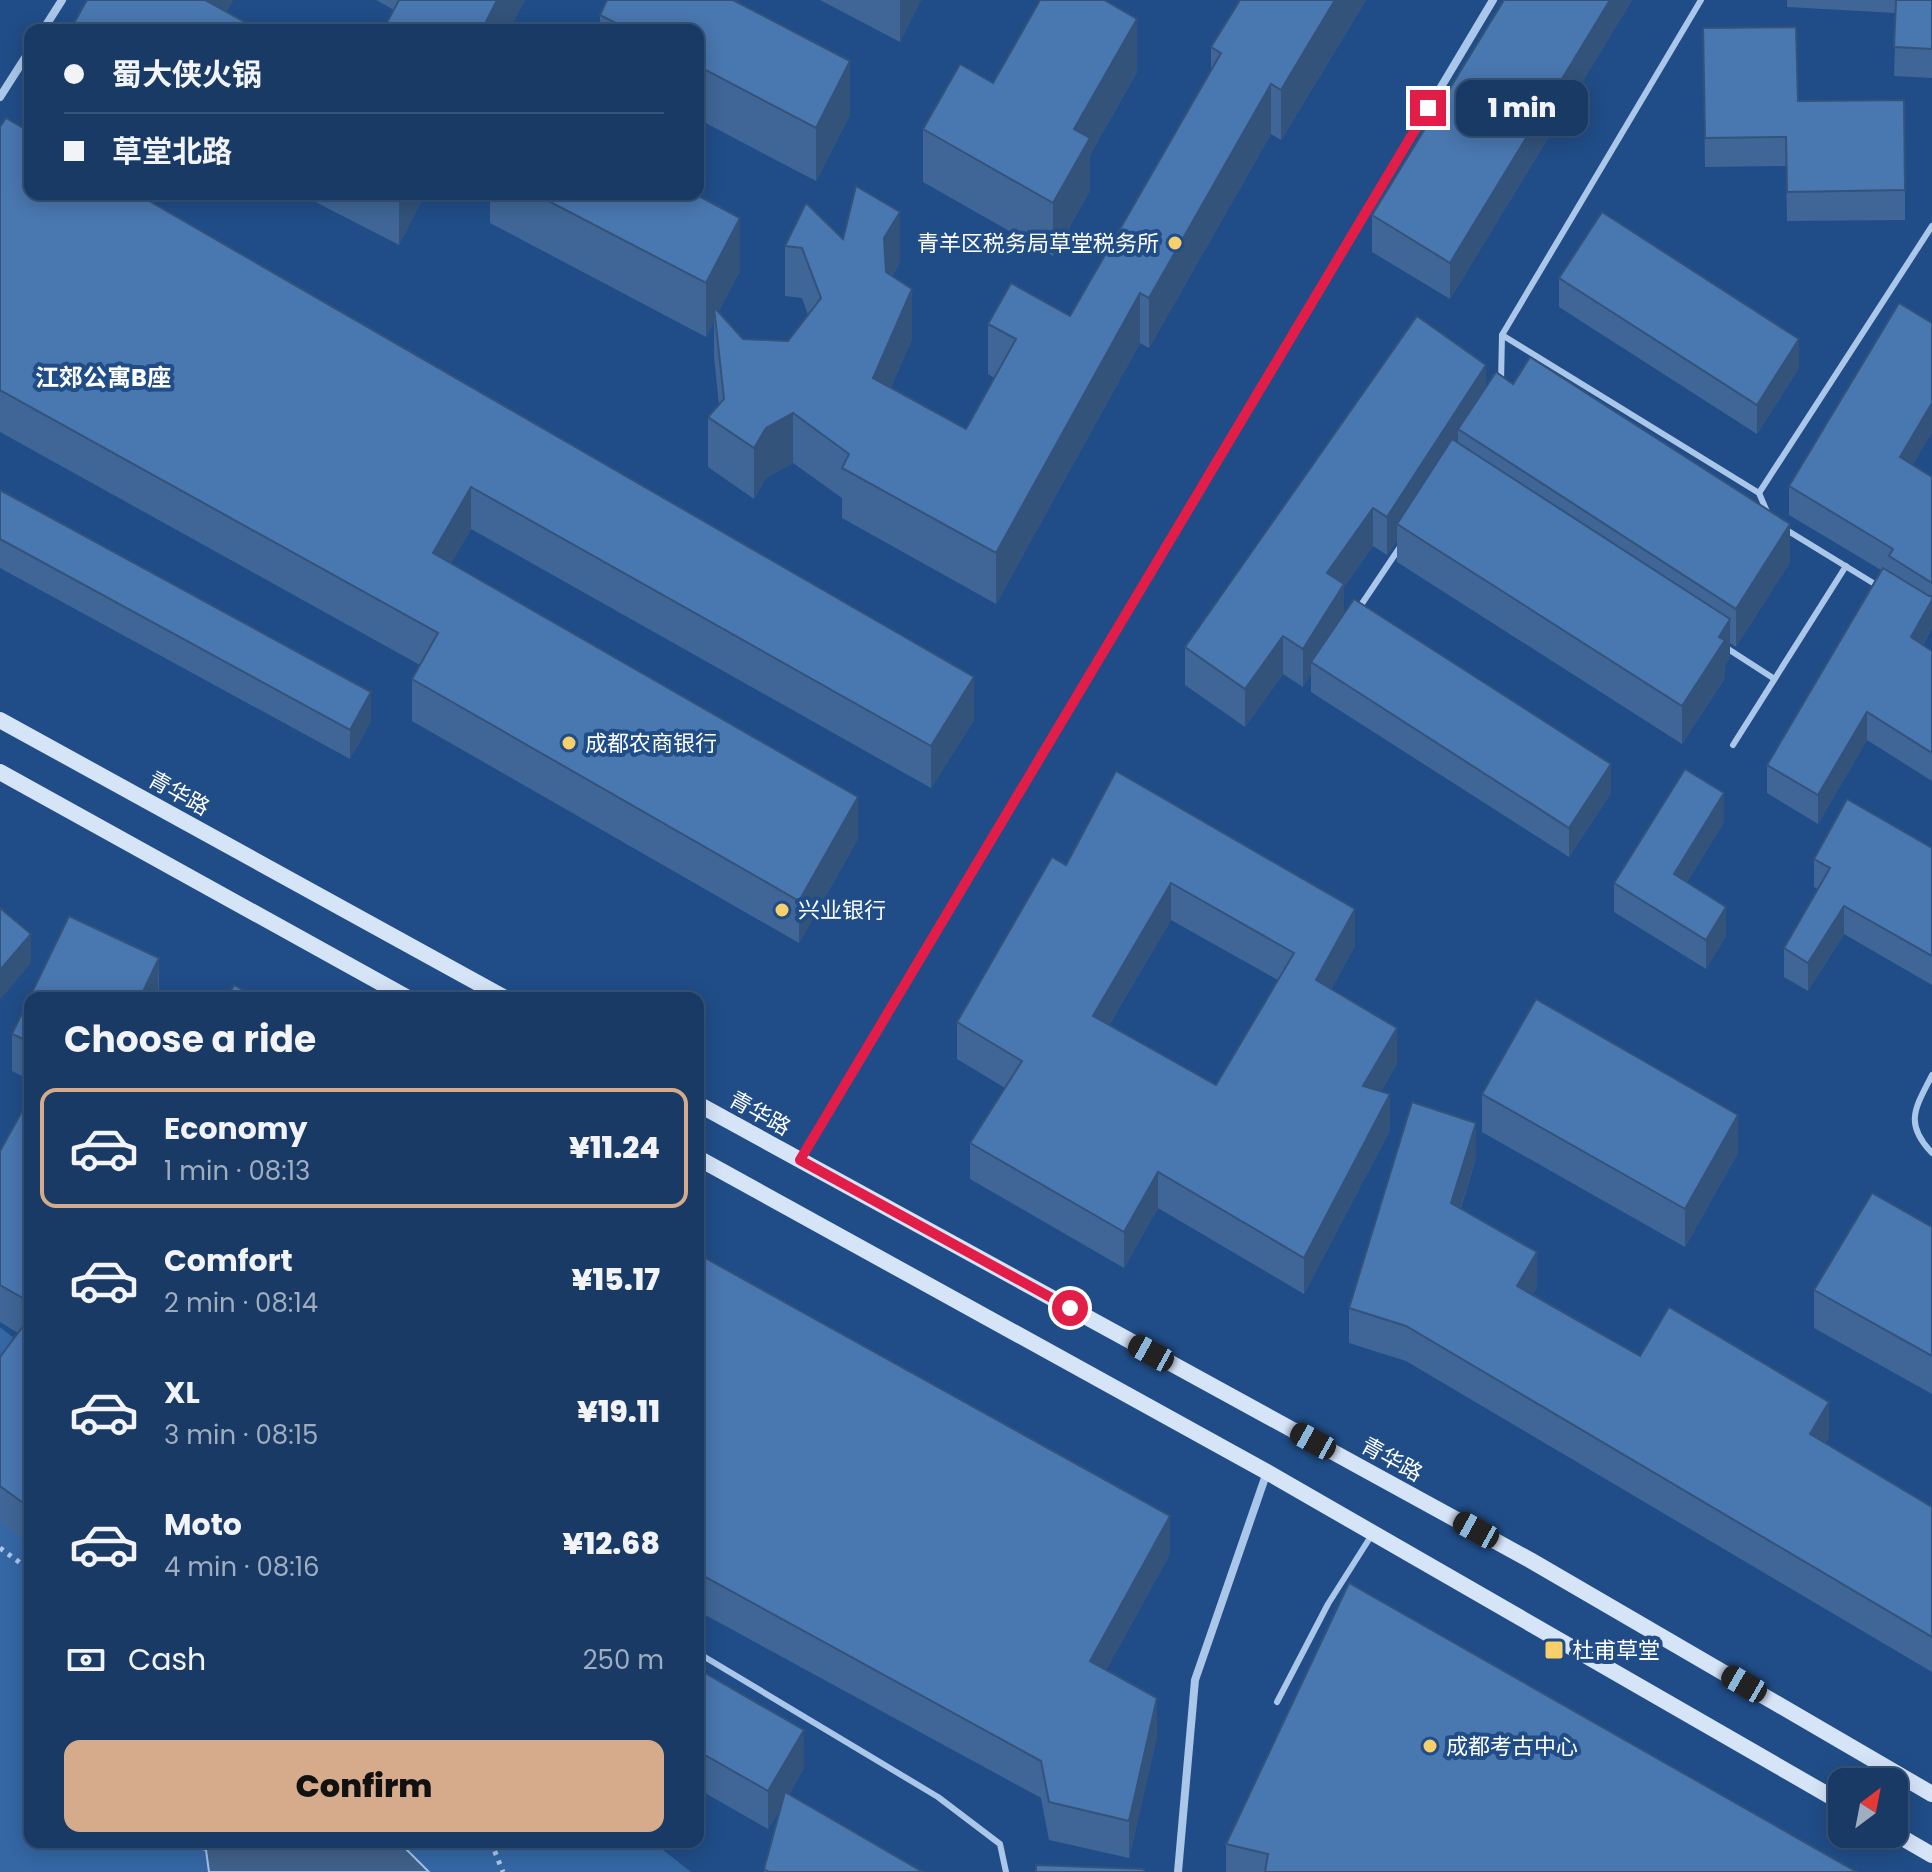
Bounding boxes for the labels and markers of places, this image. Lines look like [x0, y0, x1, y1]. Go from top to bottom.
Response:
place label: 青羊区税务局草堂税务所 [917, 228, 1159, 259]
marker: 青羊区税务局草堂税务所 [1166, 234, 1184, 252]
place label: 成都农商银行 [585, 728, 717, 759]
marker: 成都农商银行 [560, 734, 578, 752]
place label: 兴业银行 [798, 895, 886, 926]
marker: 兴业银行 [773, 901, 791, 919]
place label: 杜甫草堂 [1572, 1635, 1660, 1666]
marker: 杜甫草堂 [1543, 1639, 1565, 1661]
place label: 成都考古中心 [1446, 1731, 1578, 1762]
marker: 成都考古中心 [1421, 1737, 1439, 1755]

